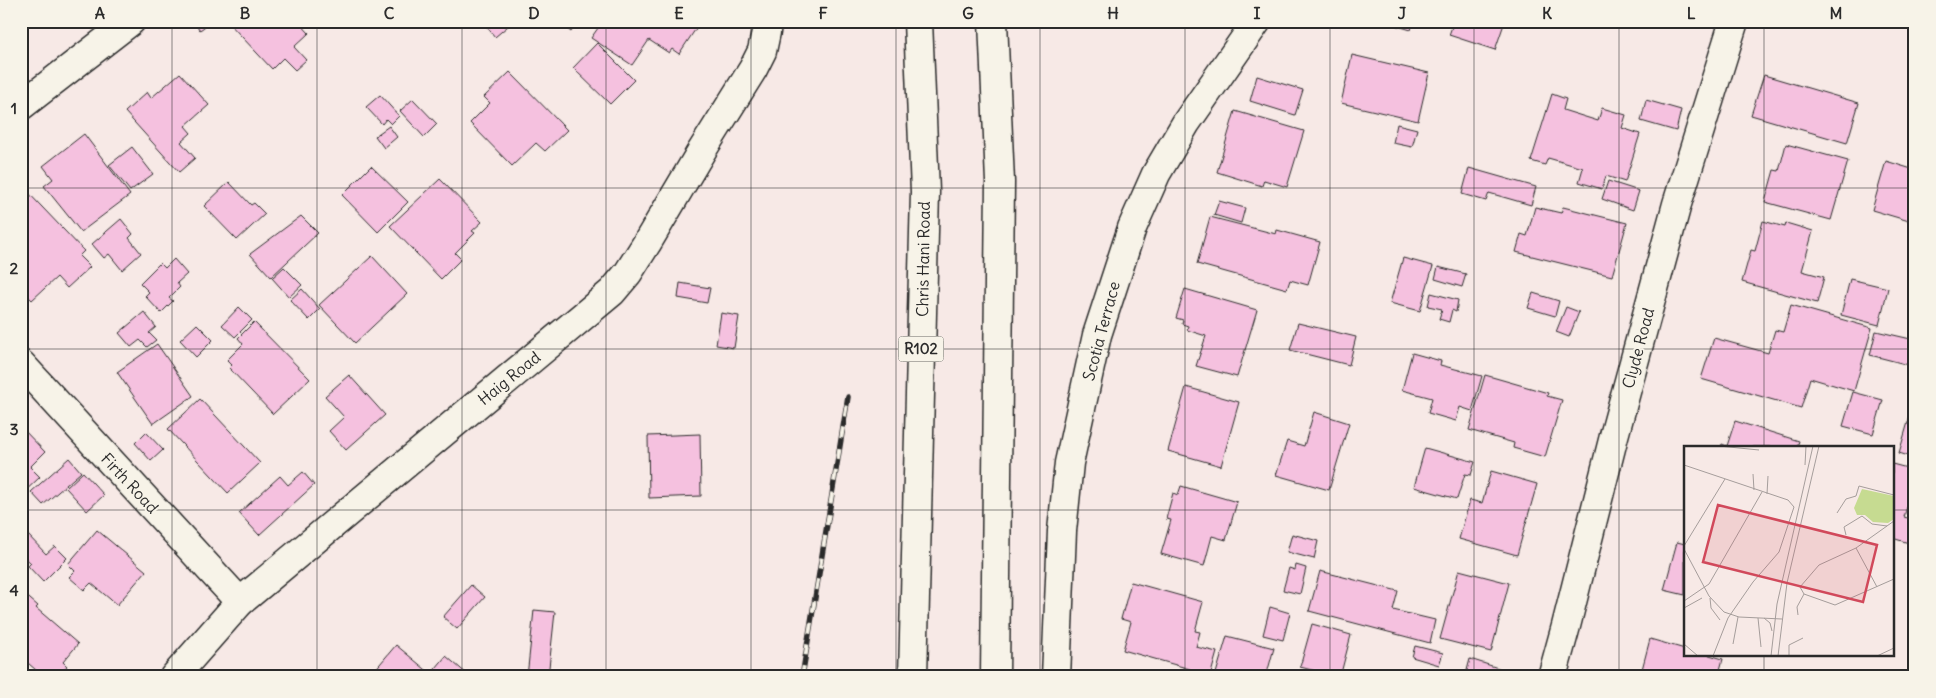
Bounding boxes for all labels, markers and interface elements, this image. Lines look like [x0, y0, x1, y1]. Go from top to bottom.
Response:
text: A [95, 3, 105, 23]
text: B [240, 3, 251, 23]
text: C [384, 3, 395, 23]
text: D [528, 3, 540, 23]
text: E [674, 3, 684, 23]
text: F [818, 3, 828, 23]
text: G [962, 3, 974, 23]
text: H [1107, 3, 1119, 23]
text: I [1254, 3, 1261, 23]
text: J [1398, 3, 1407, 23]
text: K [1542, 3, 1552, 23]
text: L [1687, 3, 1696, 23]
text: M [1830, 3, 1843, 23]
text: 1 [11, 98, 17, 118]
street label: Chris Hani Road [912, 201, 934, 317]
text: 2 [10, 258, 19, 278]
street label: Scotia Terrace [1078, 279, 1124, 383]
street label: Clyde Road [1618, 306, 1658, 390]
road number: R102 [898, 336, 944, 362]
street label: Haig Road [474, 347, 544, 409]
text: 3 [9, 419, 19, 439]
inset map [1684, 446, 1894, 656]
street label: Firth Road [97, 449, 163, 517]
text: 4 [9, 580, 19, 600]

